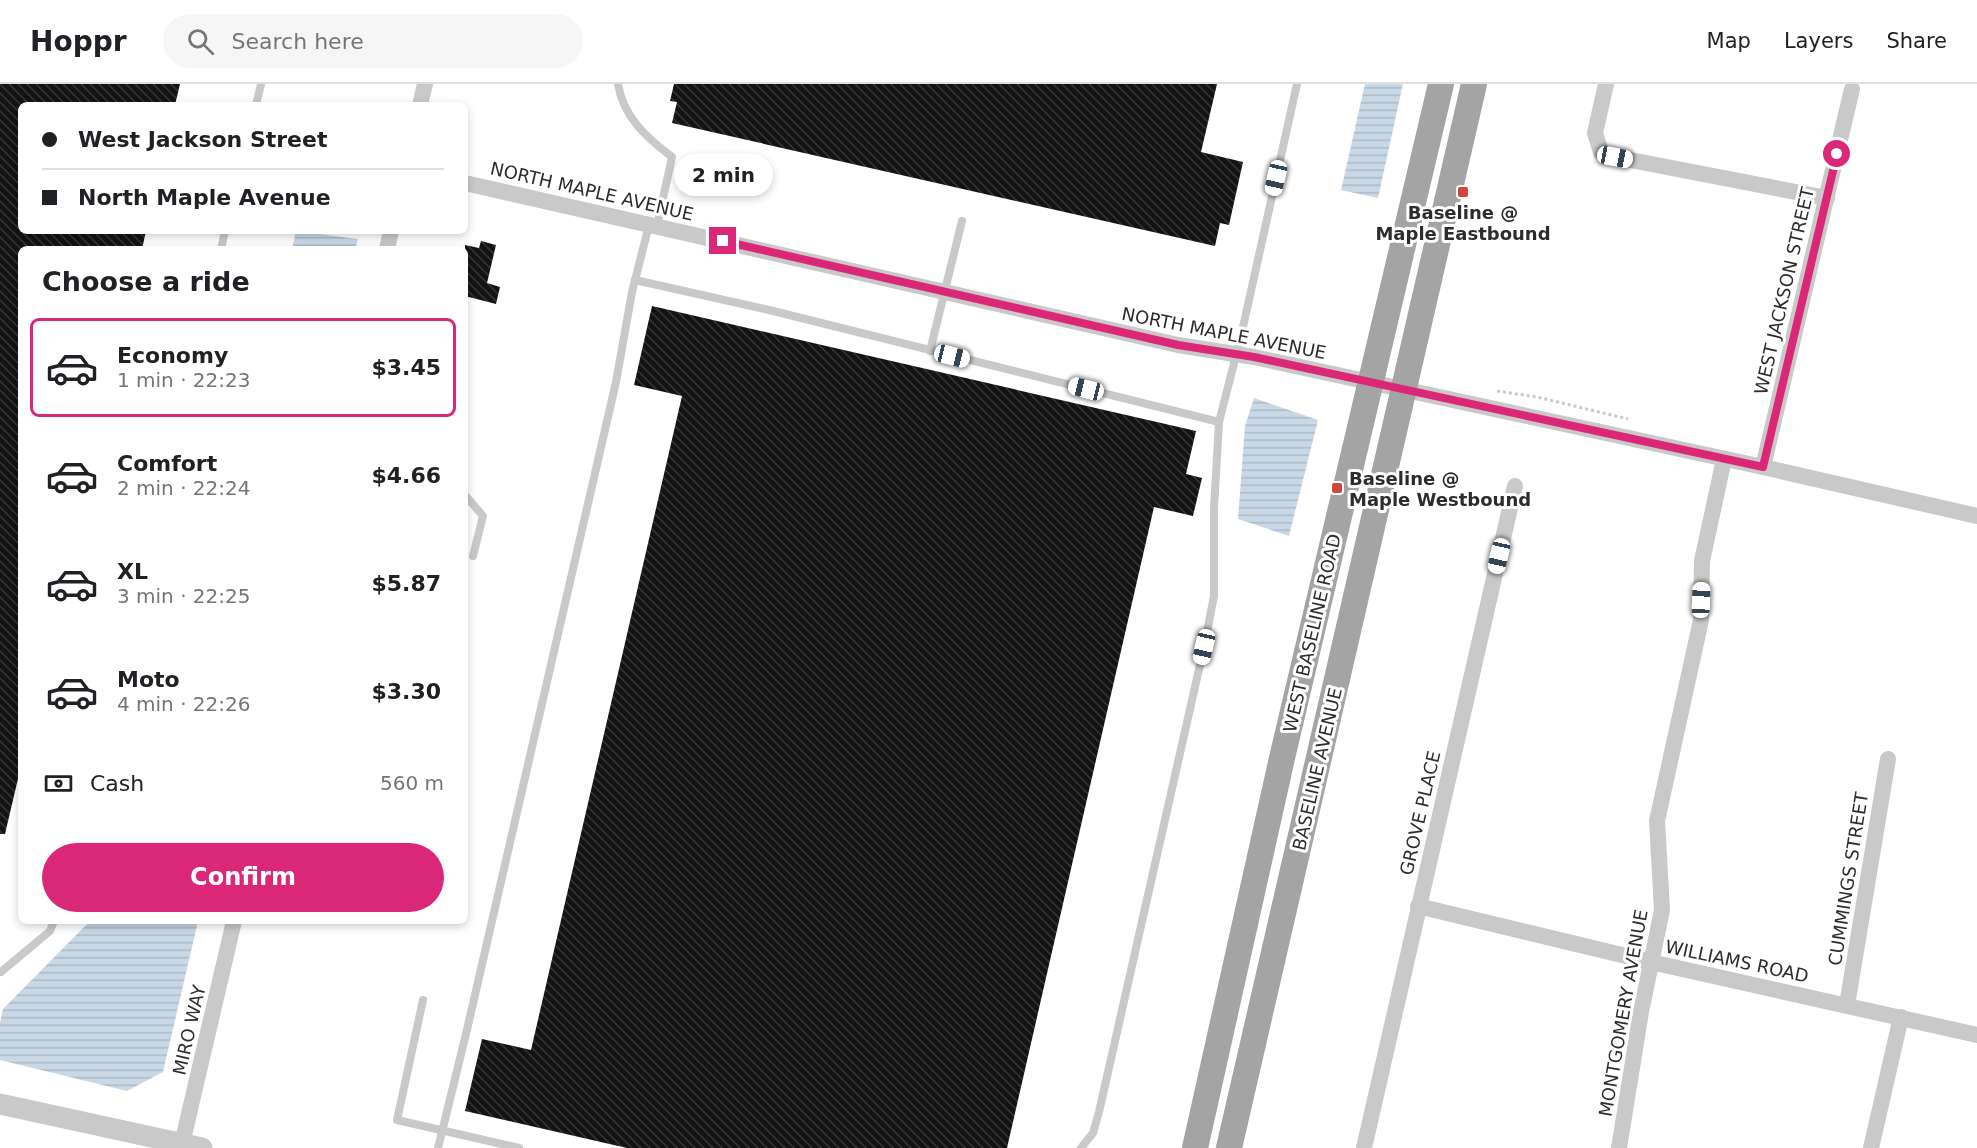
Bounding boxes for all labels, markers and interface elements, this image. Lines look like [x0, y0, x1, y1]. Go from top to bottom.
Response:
search box [163, 14, 583, 68]
text: Hoppr [30, 25, 127, 58]
icon: search [184, 25, 217, 58]
text: Search here [232, 29, 364, 54]
text: Map [1707, 29, 1751, 53]
text: Layers [1784, 29, 1853, 53]
text: Share [1886, 29, 1947, 53]
text: West Jackson Street [78, 127, 327, 152]
route start [1823, 140, 1850, 167]
car [1596, 145, 1634, 169]
callout: 2 min [674, 154, 772, 196]
street label: NORTH MAPLE AVENUE [488, 157, 696, 225]
car [1263, 158, 1289, 198]
text: 2 min [692, 163, 755, 187]
street label: WEST JACKSON STREET [1750, 184, 1818, 397]
text: North Maple Avenue [78, 185, 331, 210]
marker: Baseline @ Maple Eastbound [1456, 185, 1470, 199]
place label: Baseline @ Maple Eastbound [1375, 202, 1551, 244]
route end [709, 227, 736, 254]
text: Choose a ride [42, 266, 250, 297]
street label: NORTH MAPLE AVENUE [1120, 303, 1328, 363]
icon: car [45, 341, 99, 395]
text: Economy [117, 343, 228, 368]
car [932, 343, 972, 369]
text: $3.45 [371, 355, 441, 380]
text: 1 min · 22:23 [117, 368, 251, 392]
car [1066, 376, 1106, 402]
icon: car [45, 449, 99, 503]
text: Comfort [117, 451, 217, 476]
text: $4.66 [371, 463, 441, 488]
place label: Baseline @ Maple Westbound [1349, 468, 1531, 510]
text: 2 min · 22:24 [117, 476, 251, 500]
marker: Baseline @ Maple Westbound [1330, 481, 1344, 495]
street label: WEST BASELINE ROAD [1279, 532, 1345, 734]
car [1486, 536, 1512, 576]
icon: car [45, 557, 99, 611]
text: XL [117, 559, 148, 584]
text: $5.87 [371, 571, 441, 596]
car [1691, 582, 1711, 618]
text: 3 min · 22:25 [117, 584, 251, 608]
car [1191, 627, 1217, 667]
icon: car [45, 665, 99, 719]
text: Moto [117, 667, 180, 692]
text: $3.30 [371, 679, 441, 704]
street label: BASELINE AVENUE [1288, 686, 1346, 852]
text: 4 min · 22:26 [117, 692, 251, 716]
street label: GROVE PLACE [1395, 749, 1445, 877]
icon: cash [42, 767, 75, 800]
text: Cash [90, 771, 144, 796]
text: 560 m [380, 771, 444, 795]
street label: CUMMINGS STREET [1824, 790, 1872, 967]
button: Confirm [42, 843, 444, 912]
street label: MONTGOMERY AVENUE [1594, 908, 1652, 1118]
street label: WILLIAMS ROAD [1663, 936, 1811, 986]
street label: MIRO WAY [168, 982, 210, 1077]

